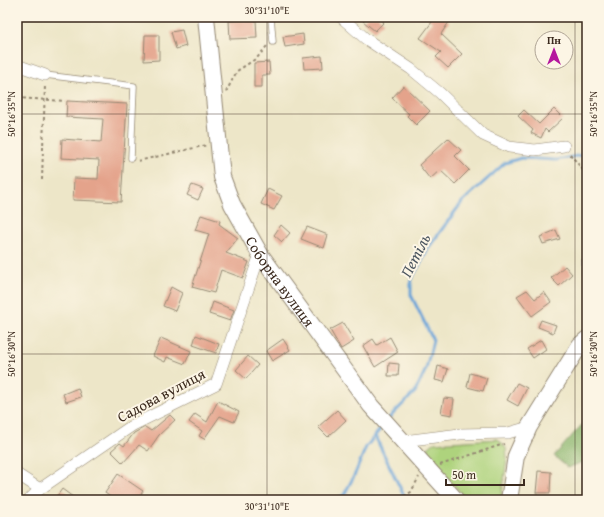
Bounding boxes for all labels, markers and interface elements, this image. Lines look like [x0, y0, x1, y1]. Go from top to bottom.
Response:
text: 30°31'10"E [245, 3, 289, 18]
north arrow [534, 30, 574, 70]
text: Пн [547, 32, 561, 48]
text: 50°16'35"N [4, 91, 19, 137]
text: 50°16'35"N [586, 91, 601, 137]
water label: Петіль [394, 228, 436, 281]
street label: Соборна вулиця [241, 232, 320, 331]
text: 50°16'30"N [4, 331, 19, 377]
text: 50°16'30"N [586, 331, 601, 377]
street label: Садова вулиця [113, 363, 209, 427]
scale bar [446, 461, 524, 487]
text: 50 m [452, 466, 476, 483]
text: 30°31'10"E [245, 499, 289, 514]

